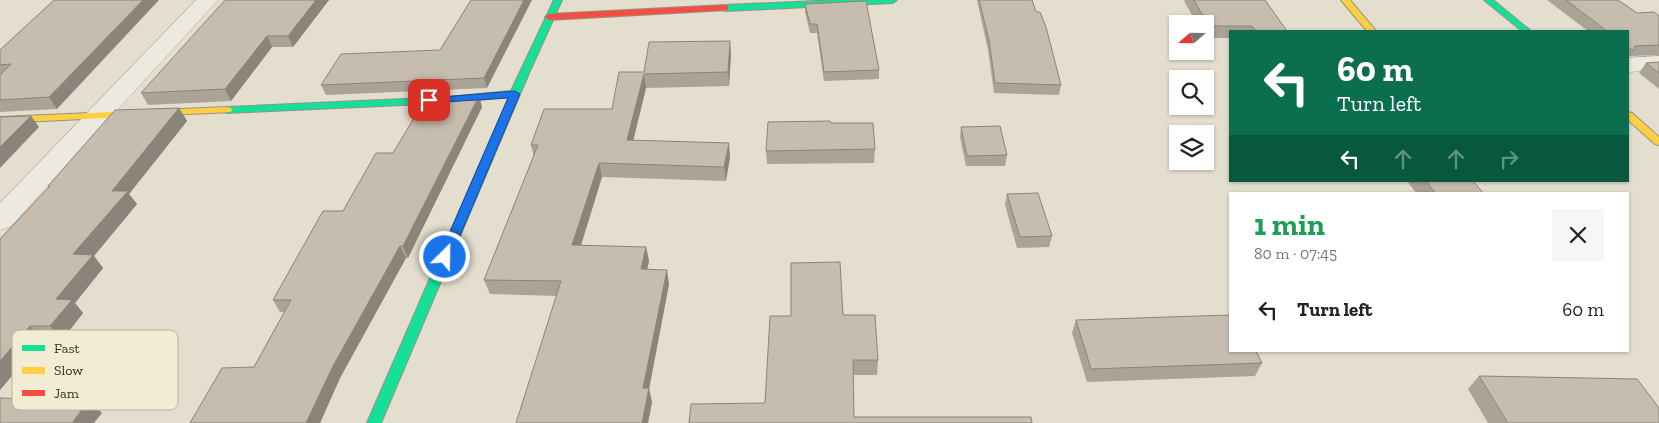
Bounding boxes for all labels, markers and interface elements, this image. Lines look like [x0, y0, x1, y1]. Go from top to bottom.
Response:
north arrow [1169, 15, 1214, 60]
map controls [1169, 15, 1214, 170]
text: 60 m [1337, 48, 1413, 90]
icon: left [1254, 50, 1319, 115]
button: search [1169, 70, 1214, 115]
pin [408, 79, 450, 121]
icon: arrive [415, 86, 443, 114]
text: Turn left [1337, 90, 1421, 117]
button: layers [1169, 125, 1214, 170]
icon: left [1336, 145, 1364, 173]
icon: ahead [1389, 145, 1417, 173]
icon: ahead [1442, 145, 1470, 173]
icon: right [1495, 145, 1523, 173]
text: 1 min [1254, 207, 1325, 243]
button: close [1552, 209, 1604, 261]
position arrow [418, 230, 470, 282]
text: 80 m · 07:45 [1254, 244, 1337, 263]
icon: left [1254, 296, 1282, 324]
text: Turn left [1297, 298, 1372, 321]
text: 60 m [1562, 298, 1604, 321]
legend [12, 330, 178, 410]
text: Fast [54, 340, 81, 357]
text: Slow [54, 362, 83, 379]
text: Jam [54, 385, 79, 402]

